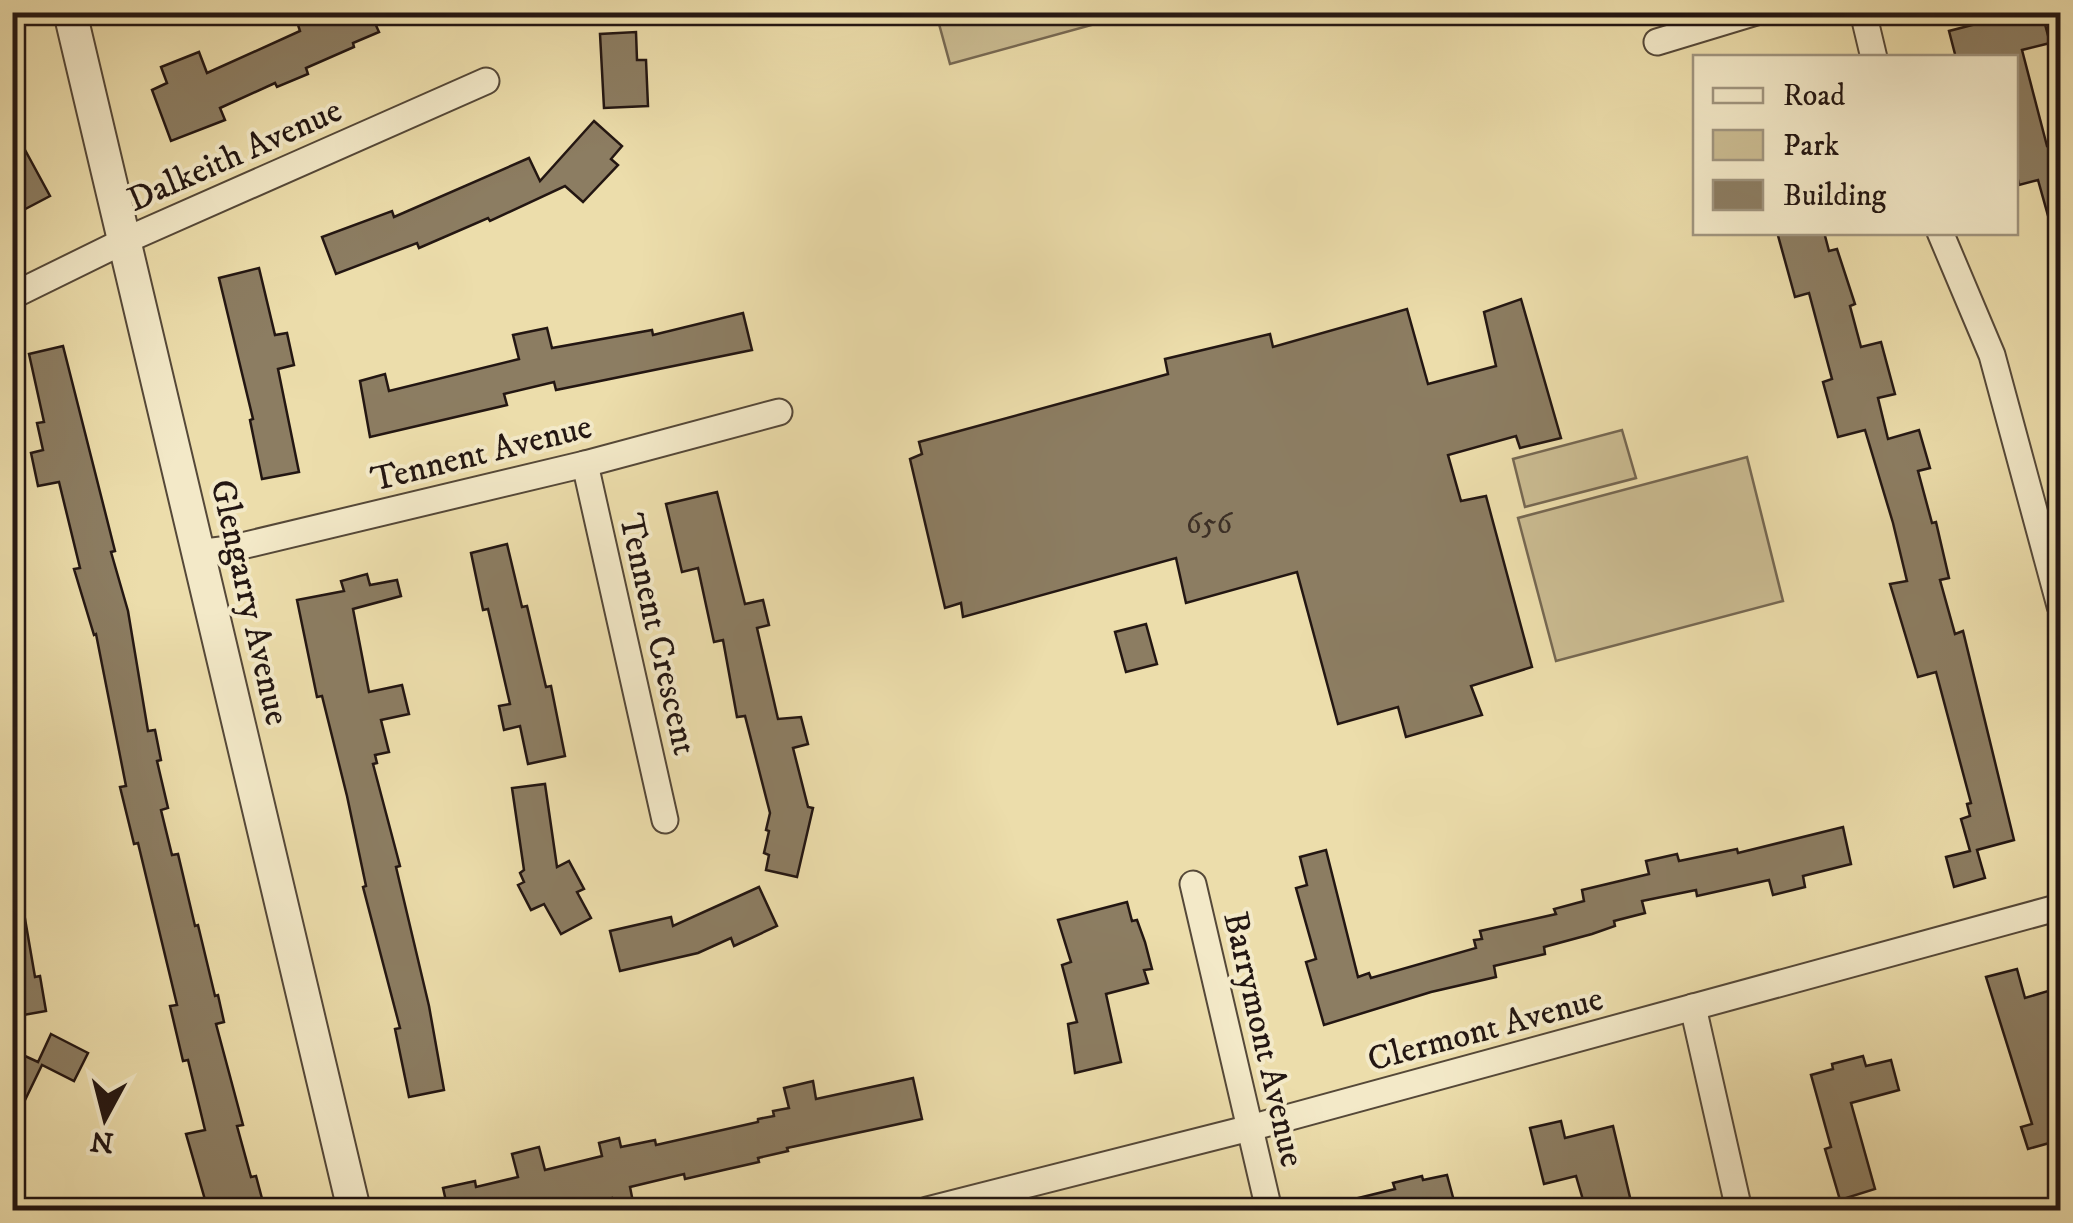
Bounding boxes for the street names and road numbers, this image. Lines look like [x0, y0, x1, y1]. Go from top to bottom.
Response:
street label: Dalkeith Avenue [121, 89, 349, 223]
street label: Tennent Avenue [366, 405, 597, 503]
street label: Glengarry Avenue [199, 475, 299, 729]
street label: Tennent Crescent [608, 509, 706, 759]
street label: Barrymont Avenue [1212, 908, 1314, 1171]
street label: Clermont Avenue [1363, 977, 1608, 1083]

